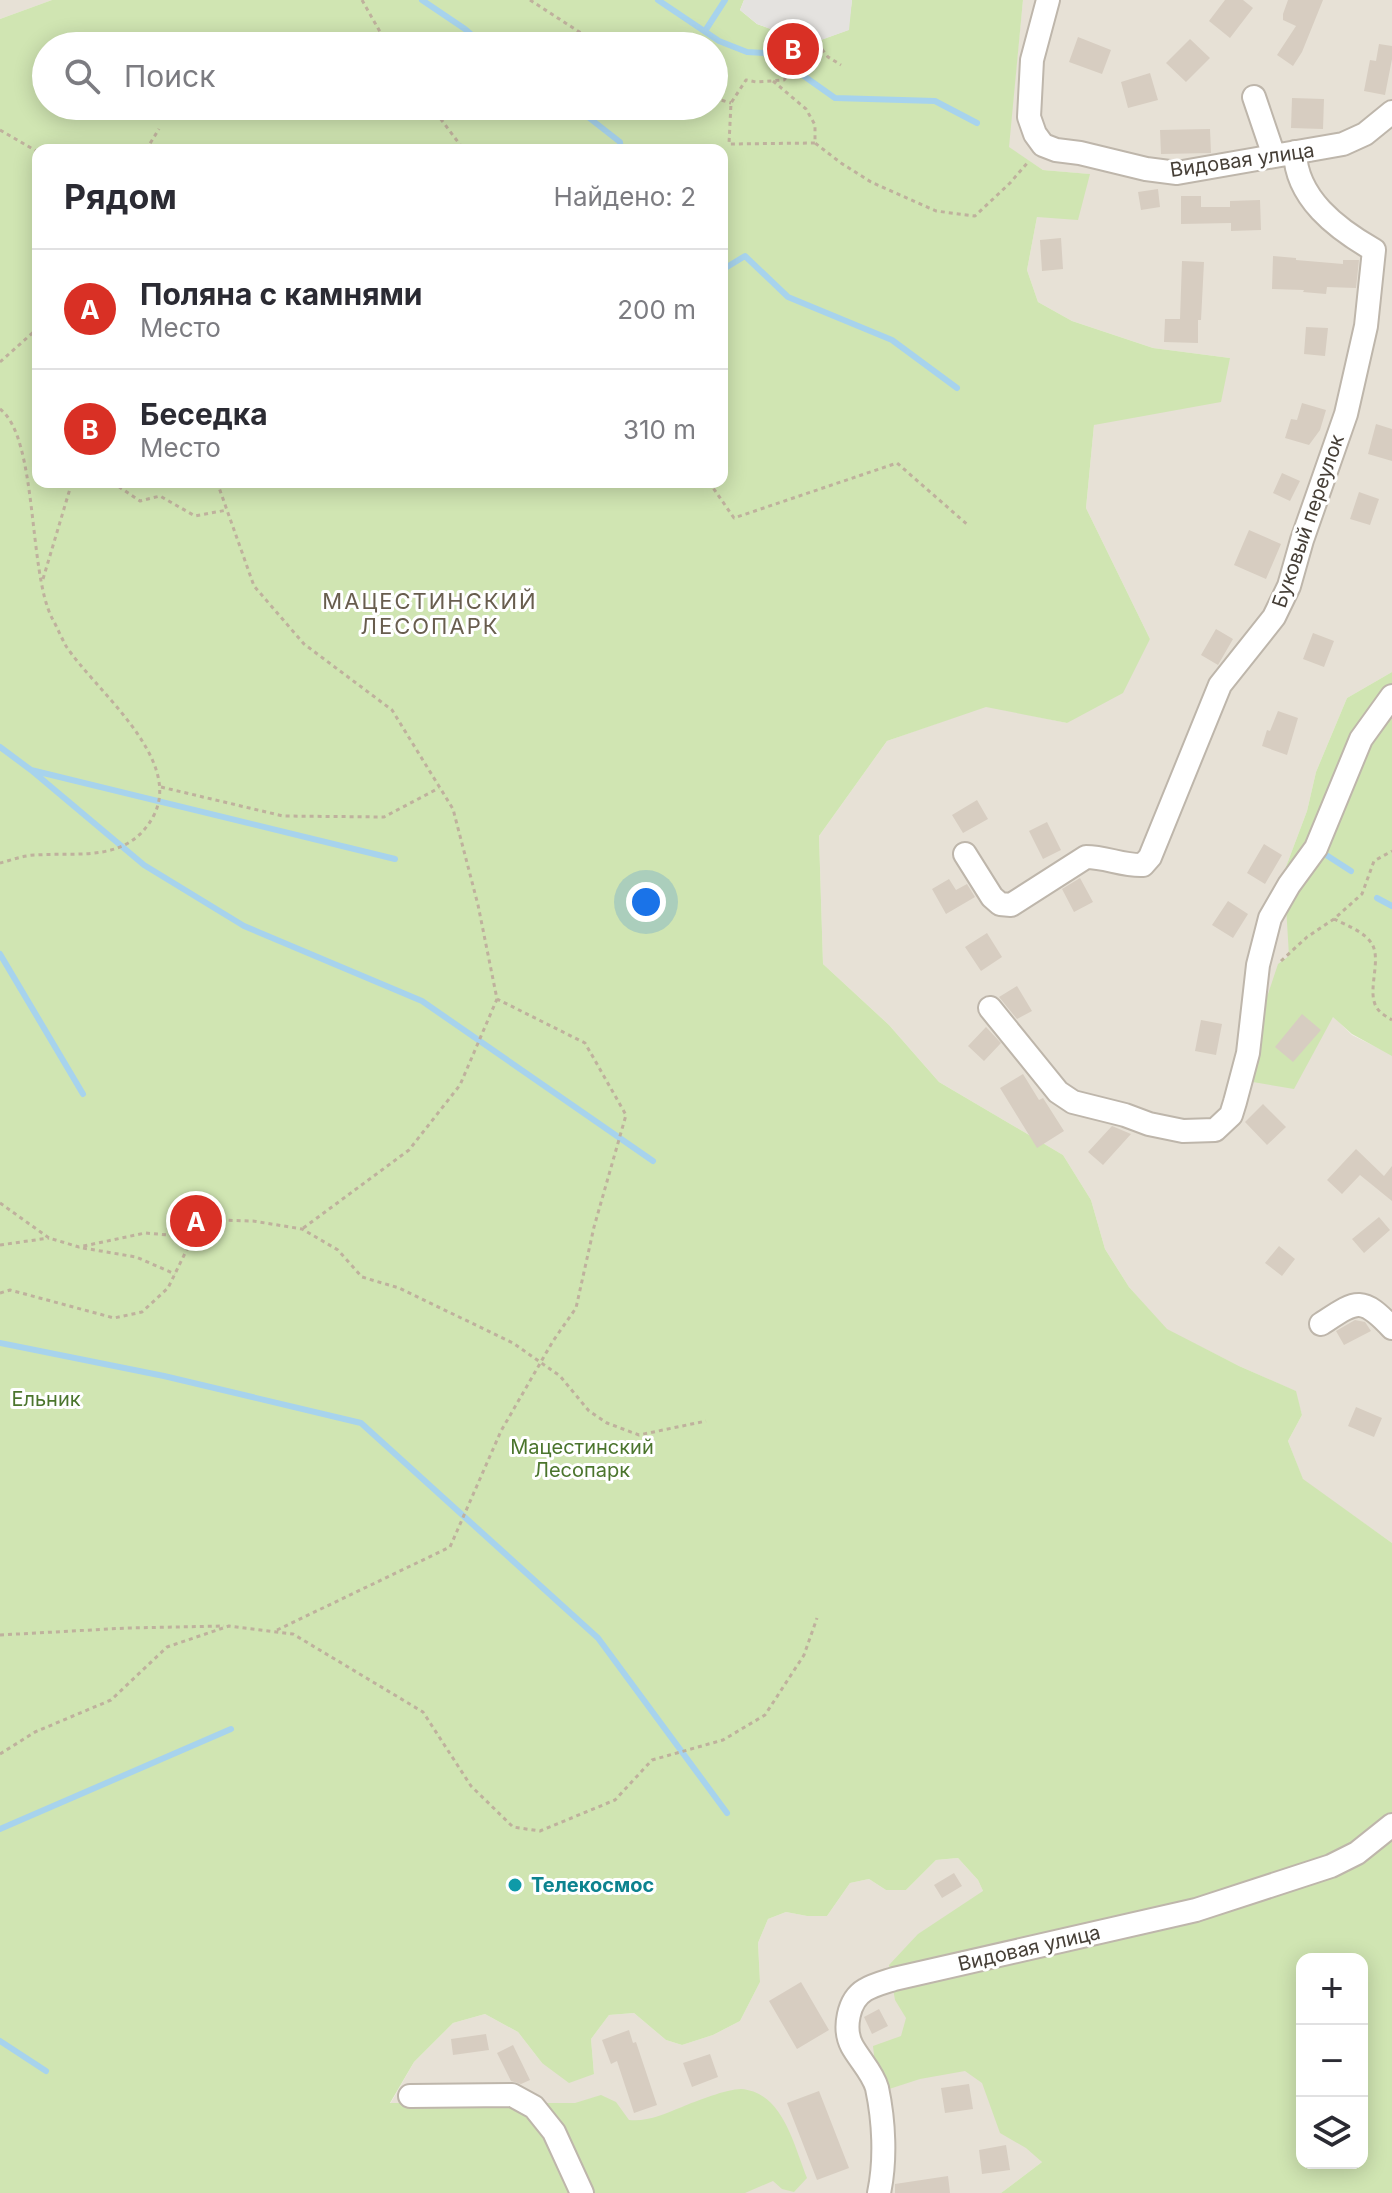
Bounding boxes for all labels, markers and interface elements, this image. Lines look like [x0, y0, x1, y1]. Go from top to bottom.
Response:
pin: B [767, 19, 819, 79]
search box [32, 32, 728, 120]
icon: search [60, 54, 104, 98]
text: Поиск [124, 58, 215, 94]
street label: Видовая улица [1168, 138, 1316, 182]
text: Рядом [64, 176, 177, 217]
text: Найдено: 2 [554, 181, 696, 212]
text: Поляна с камнями [140, 276, 423, 312]
text: A [80, 294, 100, 325]
text: 200 m [617, 294, 696, 325]
text: Место [140, 312, 221, 343]
text: Беседка [140, 396, 268, 432]
text: B [81, 414, 99, 445]
text: 310 m [623, 414, 696, 445]
street label: Буковый переулок [1267, 431, 1349, 611]
text: Место [140, 432, 221, 463]
district label: МАЦЕСТИНСКИЙ ЛЕСОПАРК [322, 588, 538, 639]
your location [626, 882, 666, 922]
pin: A [170, 1191, 222, 1251]
park label: Ельник [11, 1387, 81, 1411]
park label: Мацестинский Лесопарк [510, 1435, 654, 1482]
place label: Телекосмос [531, 1873, 654, 1897]
marker: Телекосмос [506, 1876, 524, 1894]
street label: Видовая улица [955, 1920, 1103, 1976]
map controls [1296, 1953, 1368, 2169]
button: + [1296, 1953, 1368, 2025]
button: − [1296, 2025, 1368, 2097]
button: layers [1296, 2097, 1368, 2169]

